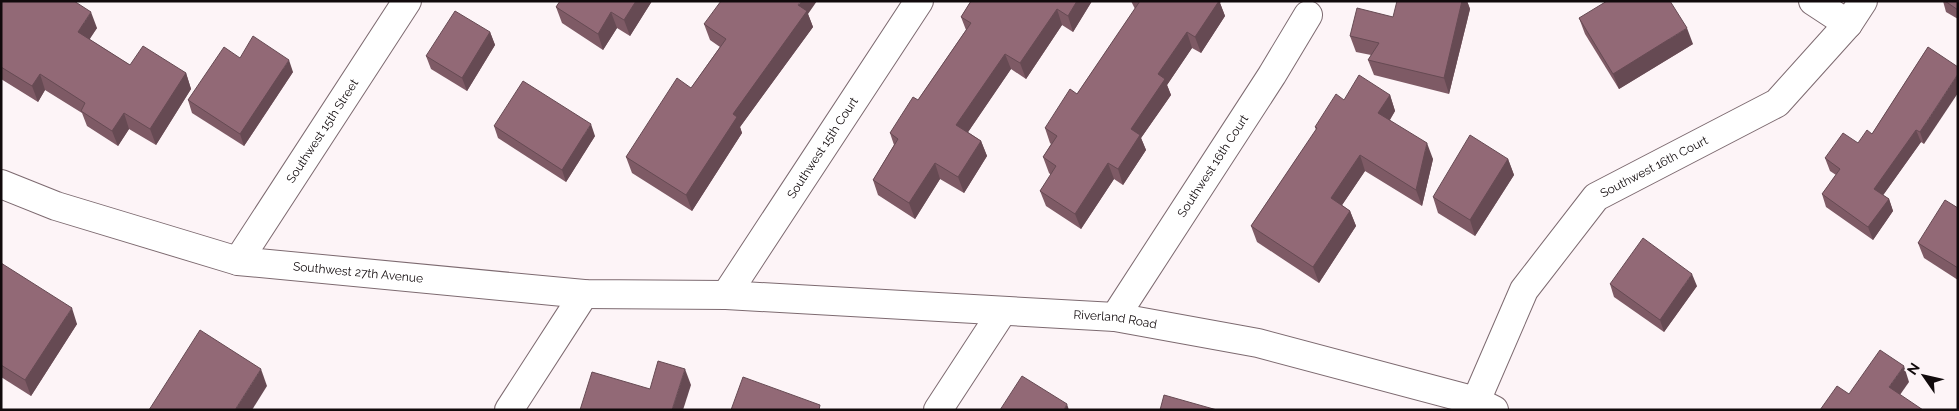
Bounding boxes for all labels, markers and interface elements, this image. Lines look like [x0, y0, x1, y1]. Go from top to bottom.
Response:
street label: Southwest 15th Street [284, 76, 361, 186]
street label: Southwest 15th Court [784, 94, 861, 201]
street label: Southwest 16th Court [1175, 112, 1251, 220]
street label: Southwest 16th Court [1598, 133, 1710, 201]
street label: Southwest 27th Avenue [292, 259, 424, 286]
street label: Riverland Road [1073, 308, 1158, 331]
north arrow [1899, 351, 1949, 401]
text: N [1904, 360, 1923, 378]

